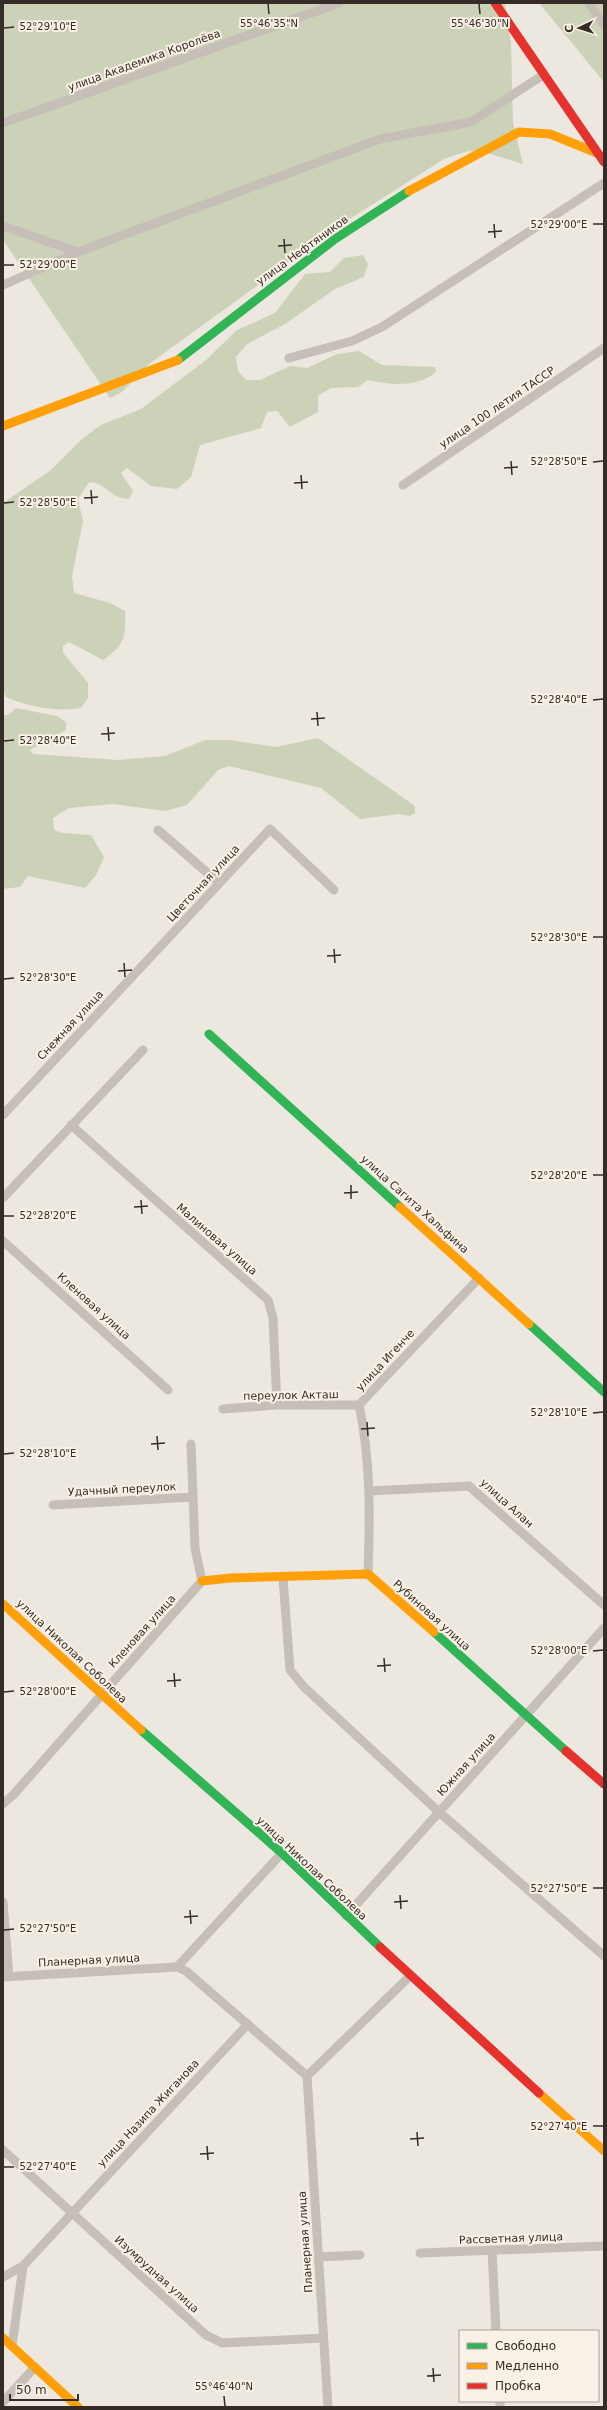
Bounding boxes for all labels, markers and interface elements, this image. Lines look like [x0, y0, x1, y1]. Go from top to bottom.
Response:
north arrow [559, 8, 599, 48]
text: 55°46'35"N [240, 18, 298, 29]
text: 55°46'30"N [451, 18, 509, 29]
text: 52°29'10"E [20, 21, 76, 32]
text: С [563, 24, 576, 33]
street label: улица Академика Королёва [66, 27, 222, 94]
street label: улица Нефтяников [254, 213, 351, 288]
text: 52°29'00"E [531, 219, 587, 230]
text: 52°29'00"E [20, 259, 76, 270]
street label: улица 100 летия ТАССР [437, 364, 558, 451]
text: 52°28'50"E [531, 456, 587, 467]
text: 52°28'50"E [20, 497, 76, 508]
text: 52°28'40"E [531, 694, 587, 705]
text: 52°28'40"E [20, 735, 76, 746]
street label: Цветочная улица [164, 842, 242, 924]
text: 52°28'30"E [531, 932, 587, 943]
text: 52°28'30"E [20, 972, 76, 983]
street label: Снежная улица [35, 988, 106, 1063]
street label: улица Сагита Хальфина [358, 1152, 471, 1256]
text: 52°28'20"E [531, 1170, 587, 1181]
street label: Малиновая улица [174, 1201, 260, 1278]
text: 52°28'20"E [20, 1210, 76, 1221]
street label: Кленовая улица [54, 1270, 133, 1343]
street label: улица Игенче [353, 1327, 417, 1394]
street label: переулок Акташ [243, 1388, 339, 1403]
text: 52°28'10"E [531, 1407, 587, 1418]
text: 52°28'10"E [20, 1448, 76, 1459]
street label: улица Алан [477, 1476, 536, 1531]
street label: Удачный переулок [67, 1480, 177, 1499]
street label: Рубиновая улица [390, 1577, 473, 1653]
street label: Кленовая улица [106, 1592, 179, 1671]
street label: улица Николая Соболева [14, 1597, 129, 1706]
text: 52°28'00"E [531, 1645, 587, 1656]
text: 52°28'00"E [20, 1686, 76, 1697]
street label: Южная улица [435, 1730, 498, 1799]
street label: улица Николая Соболева [254, 1814, 369, 1923]
text: 52°27'50"E [531, 1883, 587, 1894]
text: 52°27'50"E [20, 1923, 76, 1934]
street label: Планерная улица [38, 1951, 140, 1970]
street label: улица Назипа Жиганова [95, 2057, 202, 2170]
text: 52°27'40"E [531, 2121, 587, 2132]
text: 52°27'40"E [20, 2161, 76, 2172]
street label: Планерная улица [295, 2191, 316, 2293]
street label: Рассветная улица [459, 2230, 563, 2247]
street label: Изумрудная улица [112, 2233, 201, 2316]
legend [459, 2330, 599, 2402]
text: Свободно [495, 2339, 556, 2353]
text: Медленно [495, 2359, 559, 2373]
scale bar [10, 2376, 78, 2402]
text: Пробка [495, 2379, 541, 2393]
text: 55°46'40"N [195, 2381, 253, 2392]
text: 50 m [16, 2383, 47, 2397]

